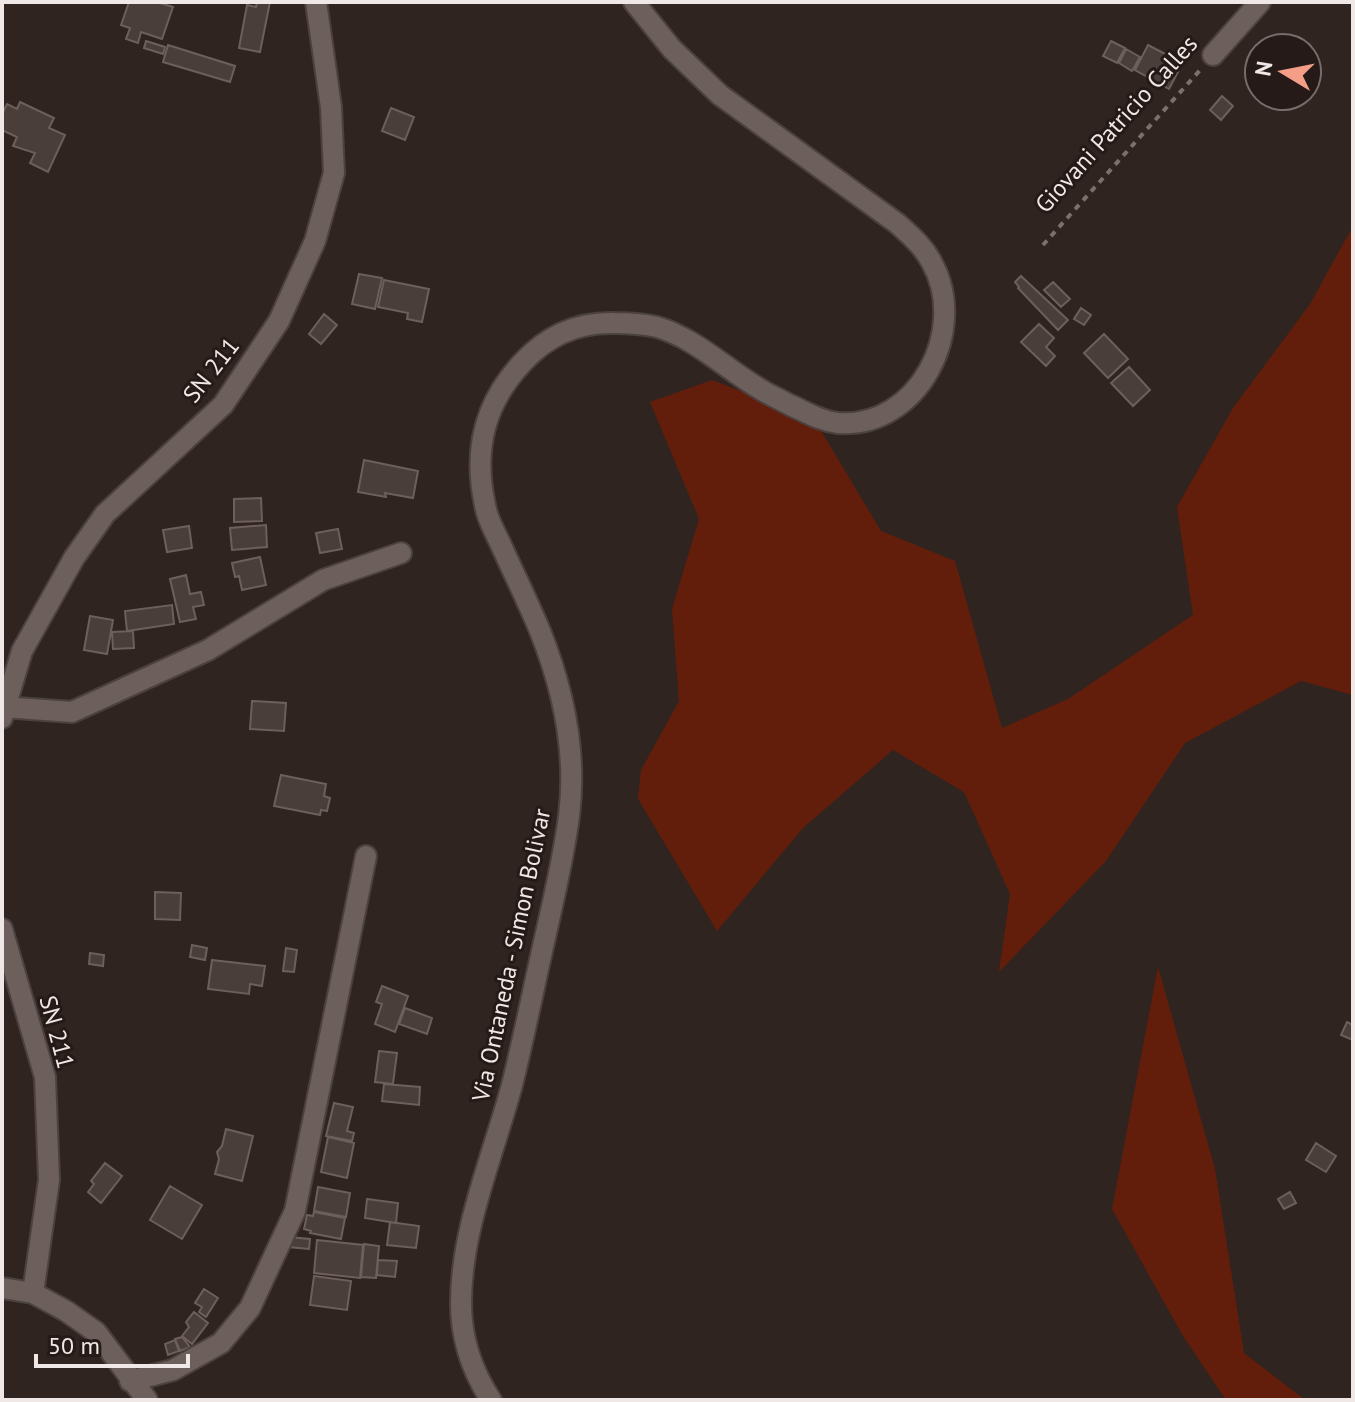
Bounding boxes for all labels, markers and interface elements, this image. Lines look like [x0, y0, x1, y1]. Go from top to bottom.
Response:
street label: Giovani Patricio Calles [1028, 29, 1204, 219]
north arrow [1243, 32, 1323, 112]
text: N [1248, 59, 1278, 78]
street label: SN 211 [176, 331, 246, 409]
street label: Via Ontaneda - Simon Bolivar [465, 806, 557, 1105]
street label: SN 211 [32, 992, 82, 1072]
scale bar [36, 1318, 188, 1368]
text: 50 m [48, 1330, 100, 1361]

